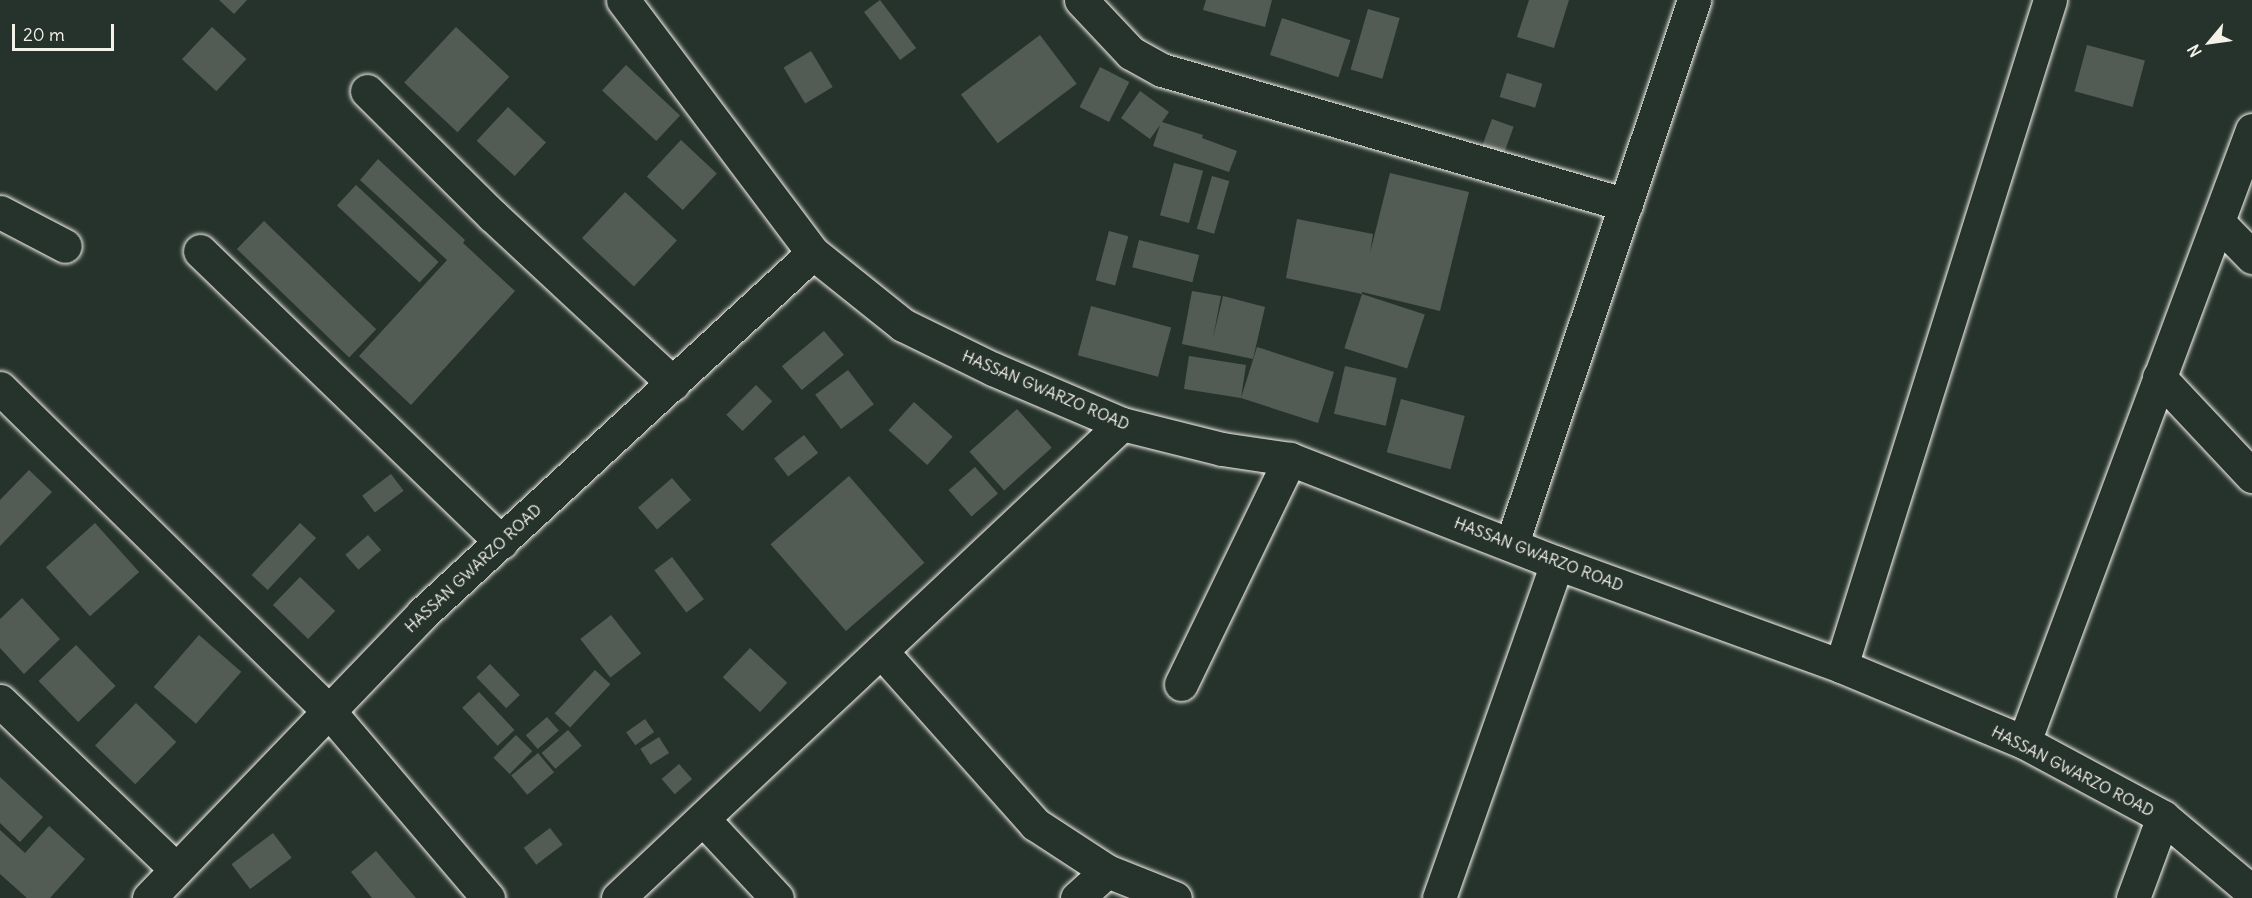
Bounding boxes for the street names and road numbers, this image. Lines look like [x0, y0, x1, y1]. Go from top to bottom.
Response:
street label: HASSAN GWARZO ROAD [959, 346, 1133, 434]
street label: HASSAN GWARZO ROAD [401, 500, 545, 636]
street label: HASSAN GWARZO ROAD [1452, 513, 1626, 595]
street label: HASSAN GWARZO ROAD [1988, 722, 2158, 820]

